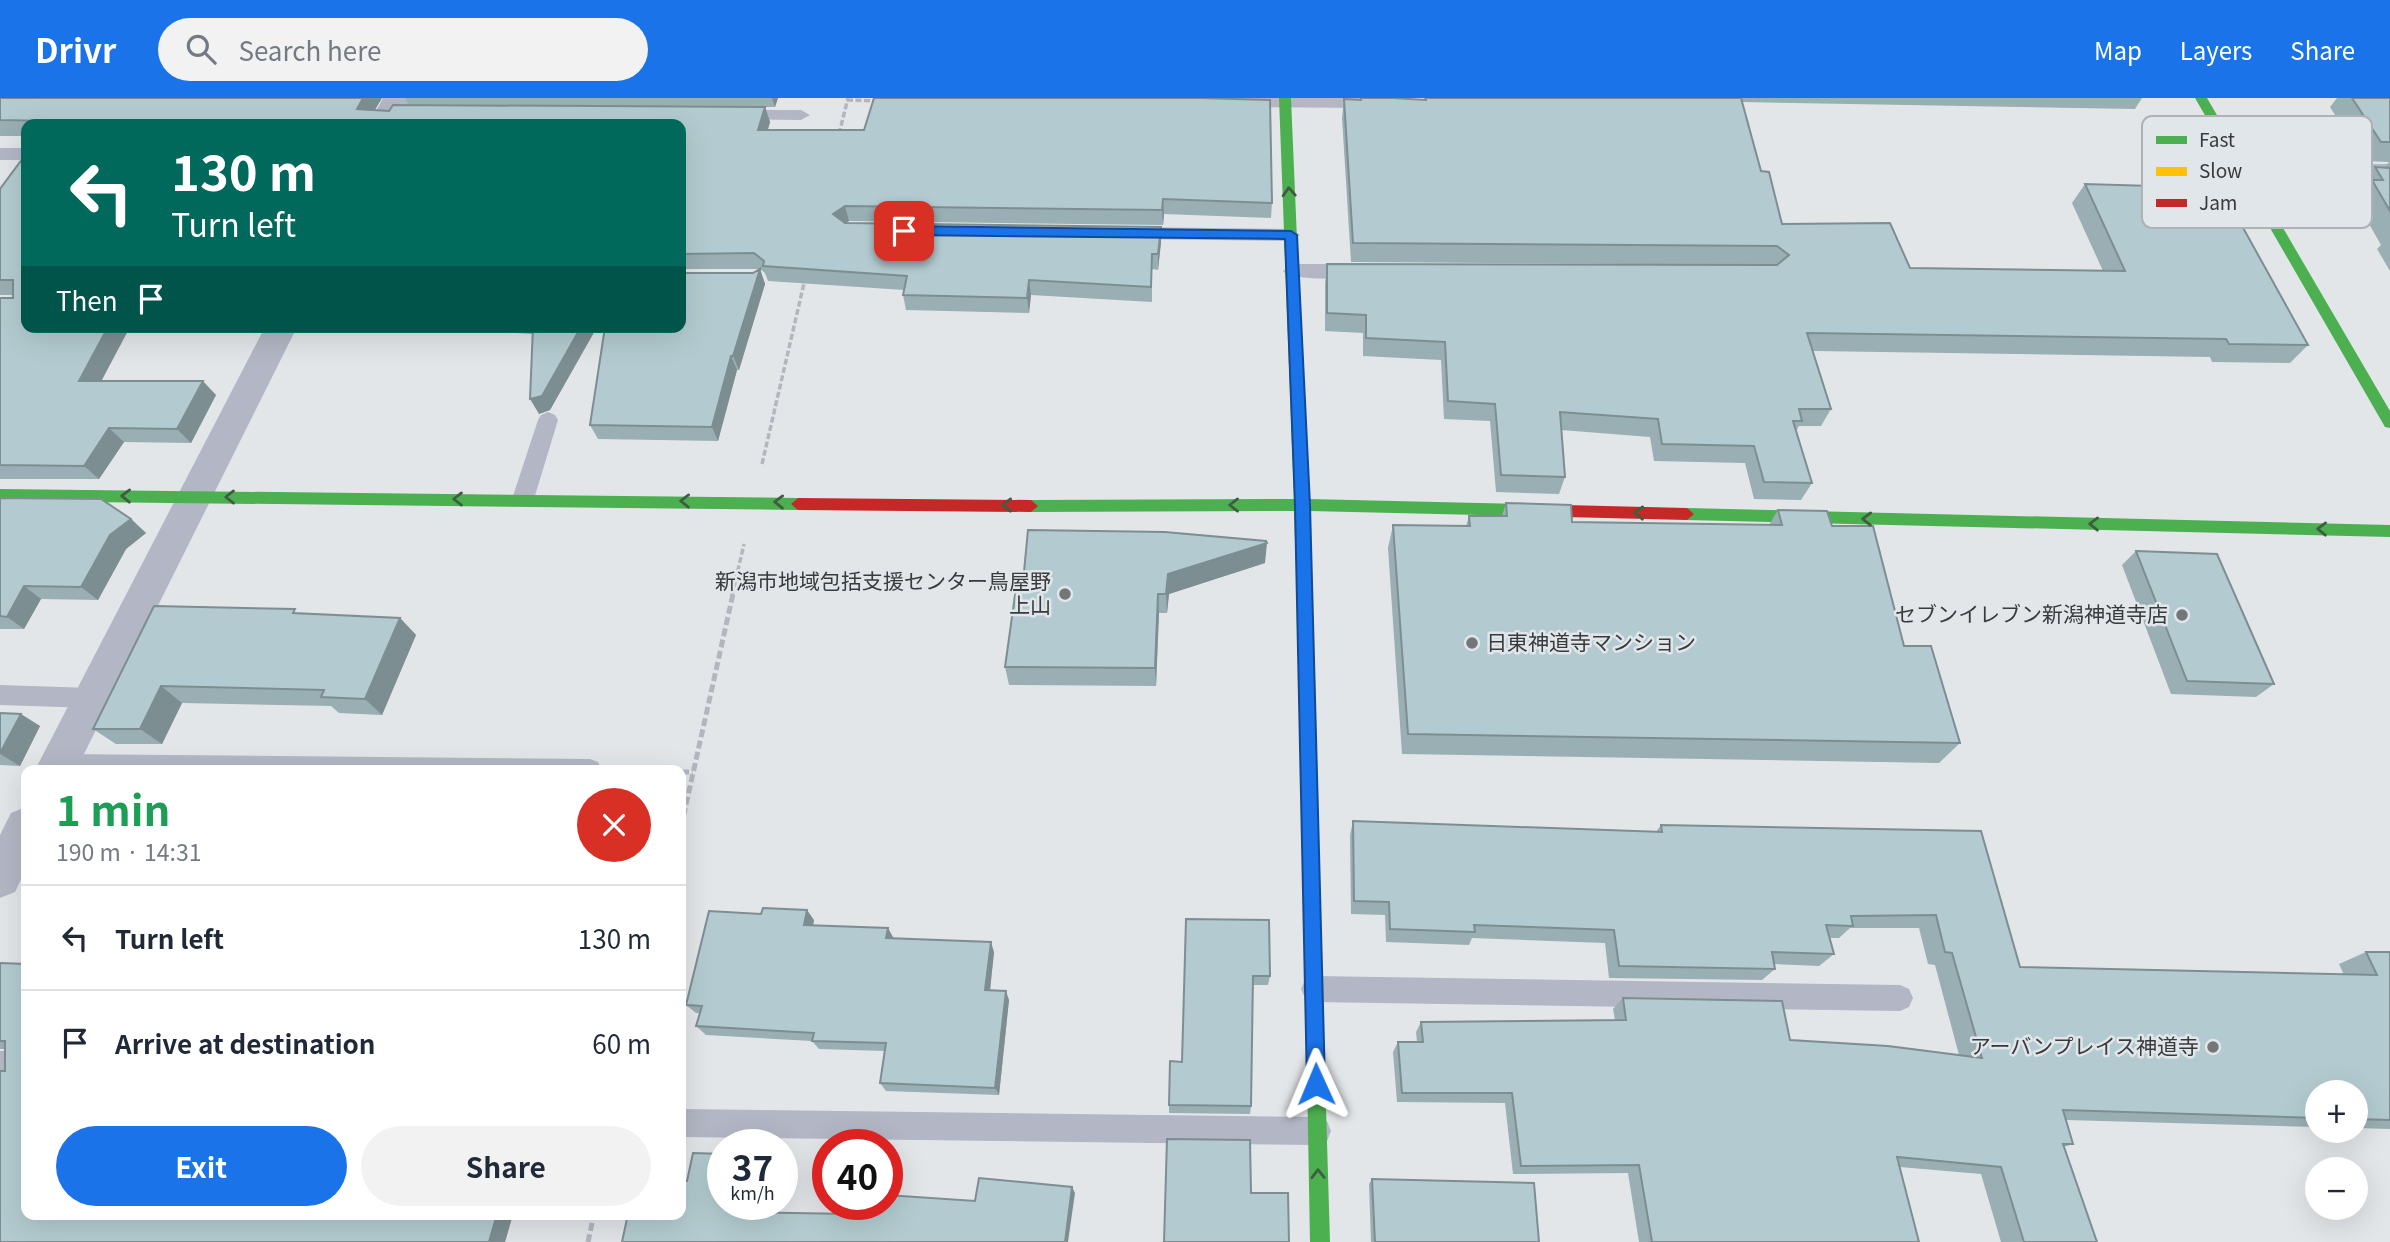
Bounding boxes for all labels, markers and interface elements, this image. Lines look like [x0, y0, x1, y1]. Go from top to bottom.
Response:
search box [158, 18, 648, 81]
text: Drivr [35, 25, 116, 73]
icon: search [182, 30, 220, 68]
text: Search here [238, 31, 381, 68]
text: Map [2094, 32, 2142, 67]
text: Layers [2180, 32, 2252, 67]
text: Share [2290, 32, 2355, 67]
legend [2142, 116, 2372, 228]
text: Fast [2199, 125, 2235, 152]
text: 130 m [171, 134, 316, 205]
icon: left [56, 147, 147, 238]
text: Slow [2199, 156, 2242, 183]
one-way arrow [1282, 186, 1297, 197]
text: Jam [2199, 188, 2237, 215]
text: Turn left [171, 200, 296, 246]
pin [874, 201, 934, 261]
icon: arrive [885, 212, 923, 250]
icon: arrive [132, 280, 170, 318]
text: Then [56, 281, 118, 318]
one-way arrow [121, 488, 131, 504]
one-way arrow [224, 489, 235, 505]
one-way arrow [452, 491, 462, 507]
one-way arrow [679, 493, 690, 509]
one-way arrow [774, 494, 784, 510]
one-way arrow [1229, 497, 1239, 513]
one-way arrow [1001, 498, 1012, 513]
one-way arrow [1634, 505, 1644, 521]
one-way arrow [1861, 511, 1872, 526]
one-way arrow [2089, 516, 2099, 532]
one-way arrow [2316, 522, 2327, 537]
place label: 新潟市地域包括支援センター鳥屋野 上山 [715, 565, 1051, 619]
marker: 新潟市地域包括支援センター鳥屋野 上山 [1057, 586, 1073, 602]
place label: セブンイレブン新潟神道寺店 [1895, 598, 2168, 628]
marker: セブンイレブン新潟神道寺店 [2174, 607, 2190, 623]
place label: 日東神道寺マンション [1486, 626, 1696, 656]
marker: 日東神道寺マンション [1464, 635, 1480, 651]
text: 1 min [56, 777, 171, 838]
button: close [577, 788, 651, 862]
text: 190 m · 14:31 [56, 834, 201, 868]
icon: left [56, 919, 94, 957]
text: Turn left [115, 919, 224, 956]
text: 130 m [578, 919, 651, 956]
icon: arrive [56, 1024, 94, 1062]
text: Arrive at destination [115, 1024, 376, 1061]
text: 60 m [592, 1024, 651, 1061]
place label: アーバンプレイス神道寺 [1970, 1030, 2199, 1060]
marker: アーバンプレイス神道寺 [2205, 1039, 2221, 1055]
position arrow [1279, 1047, 1353, 1121]
map controls [2305, 1080, 2368, 1220]
button: + [2305, 1080, 2368, 1143]
button: Exit [56, 1126, 347, 1206]
button: Share [361, 1126, 651, 1206]
speed limit sign: 40 [812, 1129, 903, 1220]
text: 37 [732, 1140, 773, 1191]
button: − [2305, 1157, 2368, 1220]
one-way arrow [1310, 1168, 1326, 1179]
text: km/h [730, 1179, 775, 1205]

